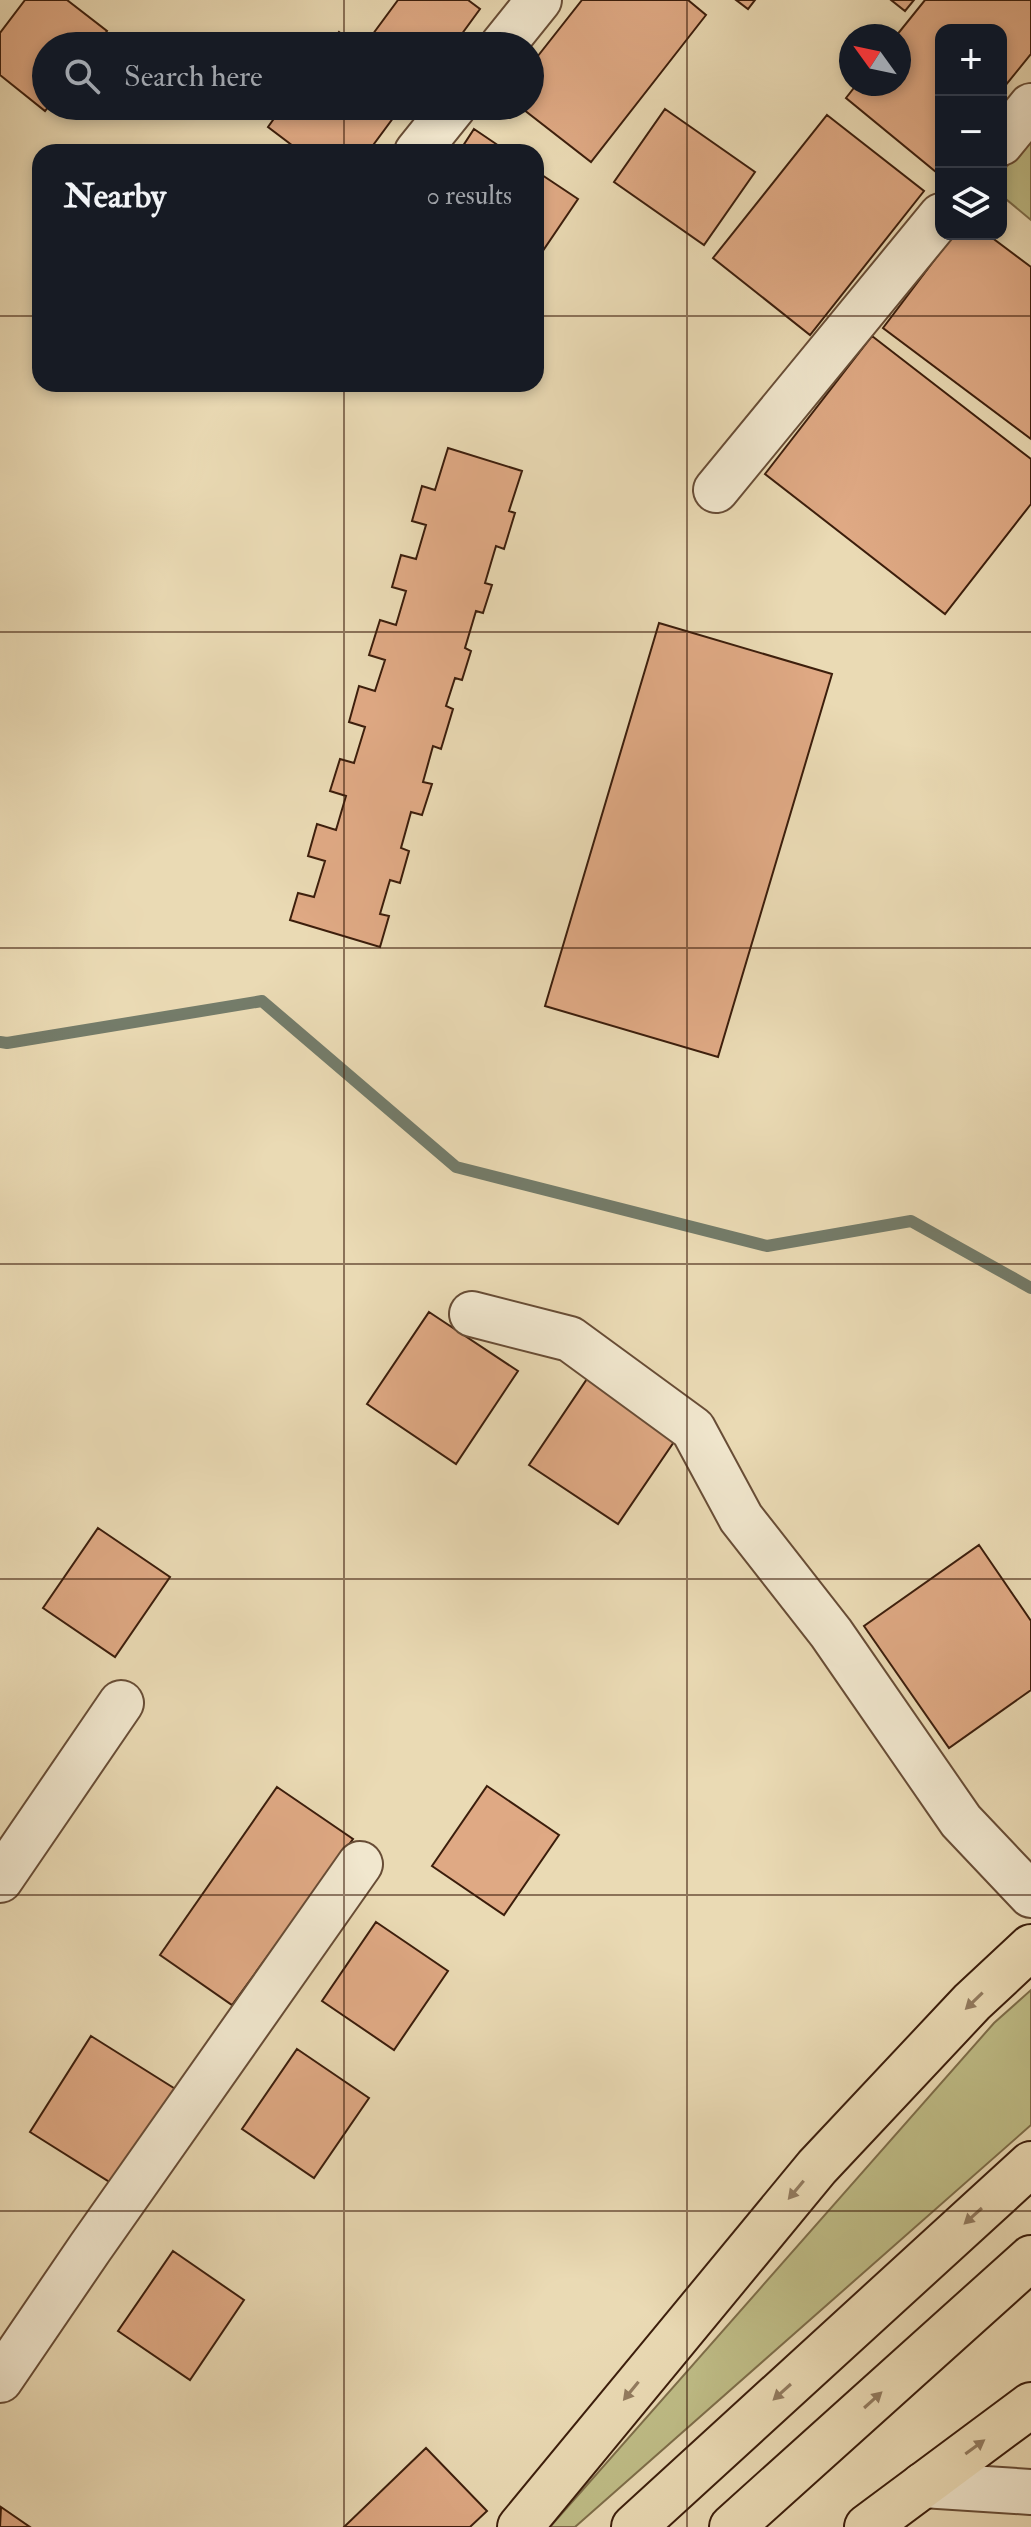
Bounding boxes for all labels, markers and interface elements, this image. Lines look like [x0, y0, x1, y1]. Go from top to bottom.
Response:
north arrow [839, 24, 911, 96]
map controls [935, 24, 1007, 240]
button: + [935, 24, 1007, 96]
search box [32, 32, 544, 120]
icon: search [60, 54, 104, 98]
text: Search here [124, 58, 263, 95]
button: − [935, 96, 1007, 168]
button: layers [935, 168, 1007, 240]
text: Nearby [64, 175, 166, 218]
text: 0 results [427, 180, 512, 212]
one-way arrow [965, 1991, 984, 2010]
one-way arrow [788, 2181, 806, 2200]
one-way arrow [964, 2207, 983, 2225]
one-way arrow [623, 2381, 640, 2401]
one-way arrow [772, 2382, 791, 2400]
one-way arrow [863, 2392, 883, 2409]
one-way arrow [965, 2439, 985, 2455]

